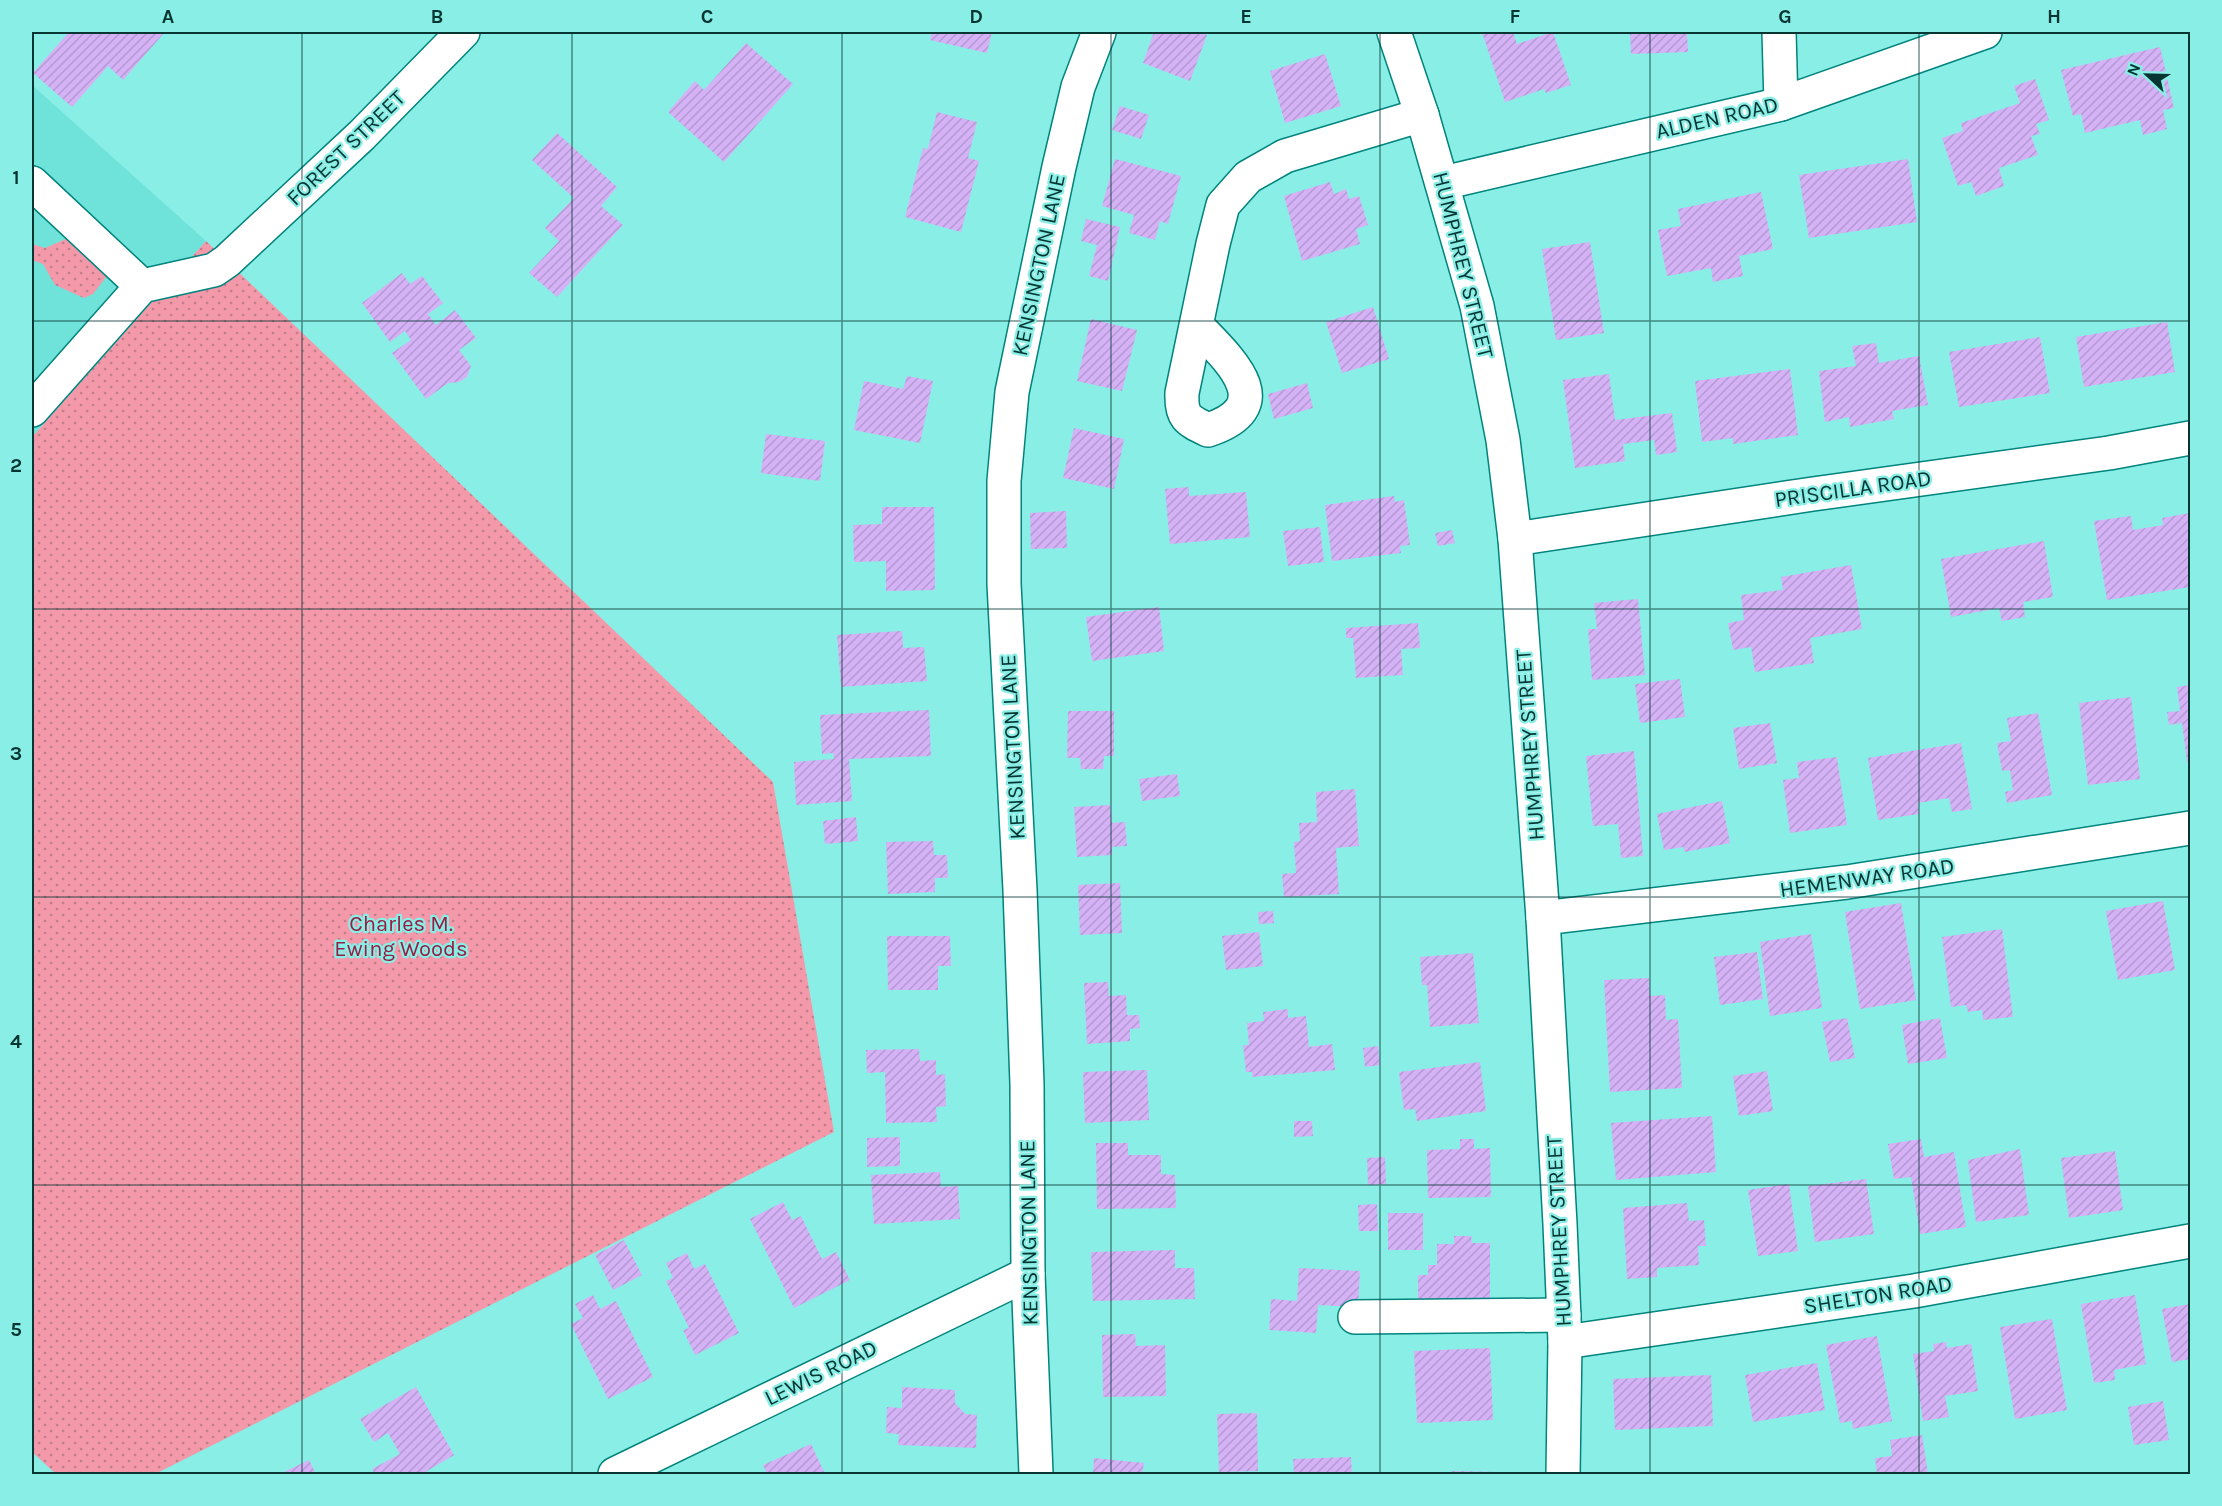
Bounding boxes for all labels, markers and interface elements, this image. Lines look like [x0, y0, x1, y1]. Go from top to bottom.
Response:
text: A [162, 5, 175, 28]
text: B [431, 5, 443, 28]
text: C [701, 5, 713, 28]
text: D [969, 5, 983, 28]
text: E [1240, 5, 1252, 28]
text: F [1510, 5, 1521, 28]
text: G [1778, 5, 1792, 28]
text: H [2047, 5, 2061, 28]
north arrow [2117, 45, 2177, 105]
text: N [2123, 61, 2145, 78]
street label: FOREST STREET [281, 85, 411, 211]
street label: ALDEN ROAD [1653, 91, 1781, 145]
text: 1 [12, 166, 20, 189]
street label: HUMPHREY STREET [1427, 169, 1499, 361]
street label: KENSINGTON LANE [1007, 172, 1071, 358]
text: 2 [10, 454, 22, 477]
street label: PRISCILLA ROAD [1773, 465, 1933, 513]
street label: HUMPHREY STREET [1510, 649, 1550, 841]
street label: KENSINGTON LANE [995, 654, 1031, 840]
text: 3 [10, 742, 22, 765]
street label: HEMENWAY ROAD [1778, 853, 1956, 903]
park label: Charles M. Ewing Woods [334, 911, 468, 962]
text: 4 [10, 1030, 22, 1053]
street label: HUMPHREY STREET [1541, 1135, 1577, 1327]
street label: KENSINGTON LANE [1014, 1140, 1044, 1326]
street label: SHELTON ROAD [1802, 1270, 1954, 1320]
text: 5 [10, 1318, 22, 1341]
street label: LEWIS ROAD [761, 1335, 881, 1411]

